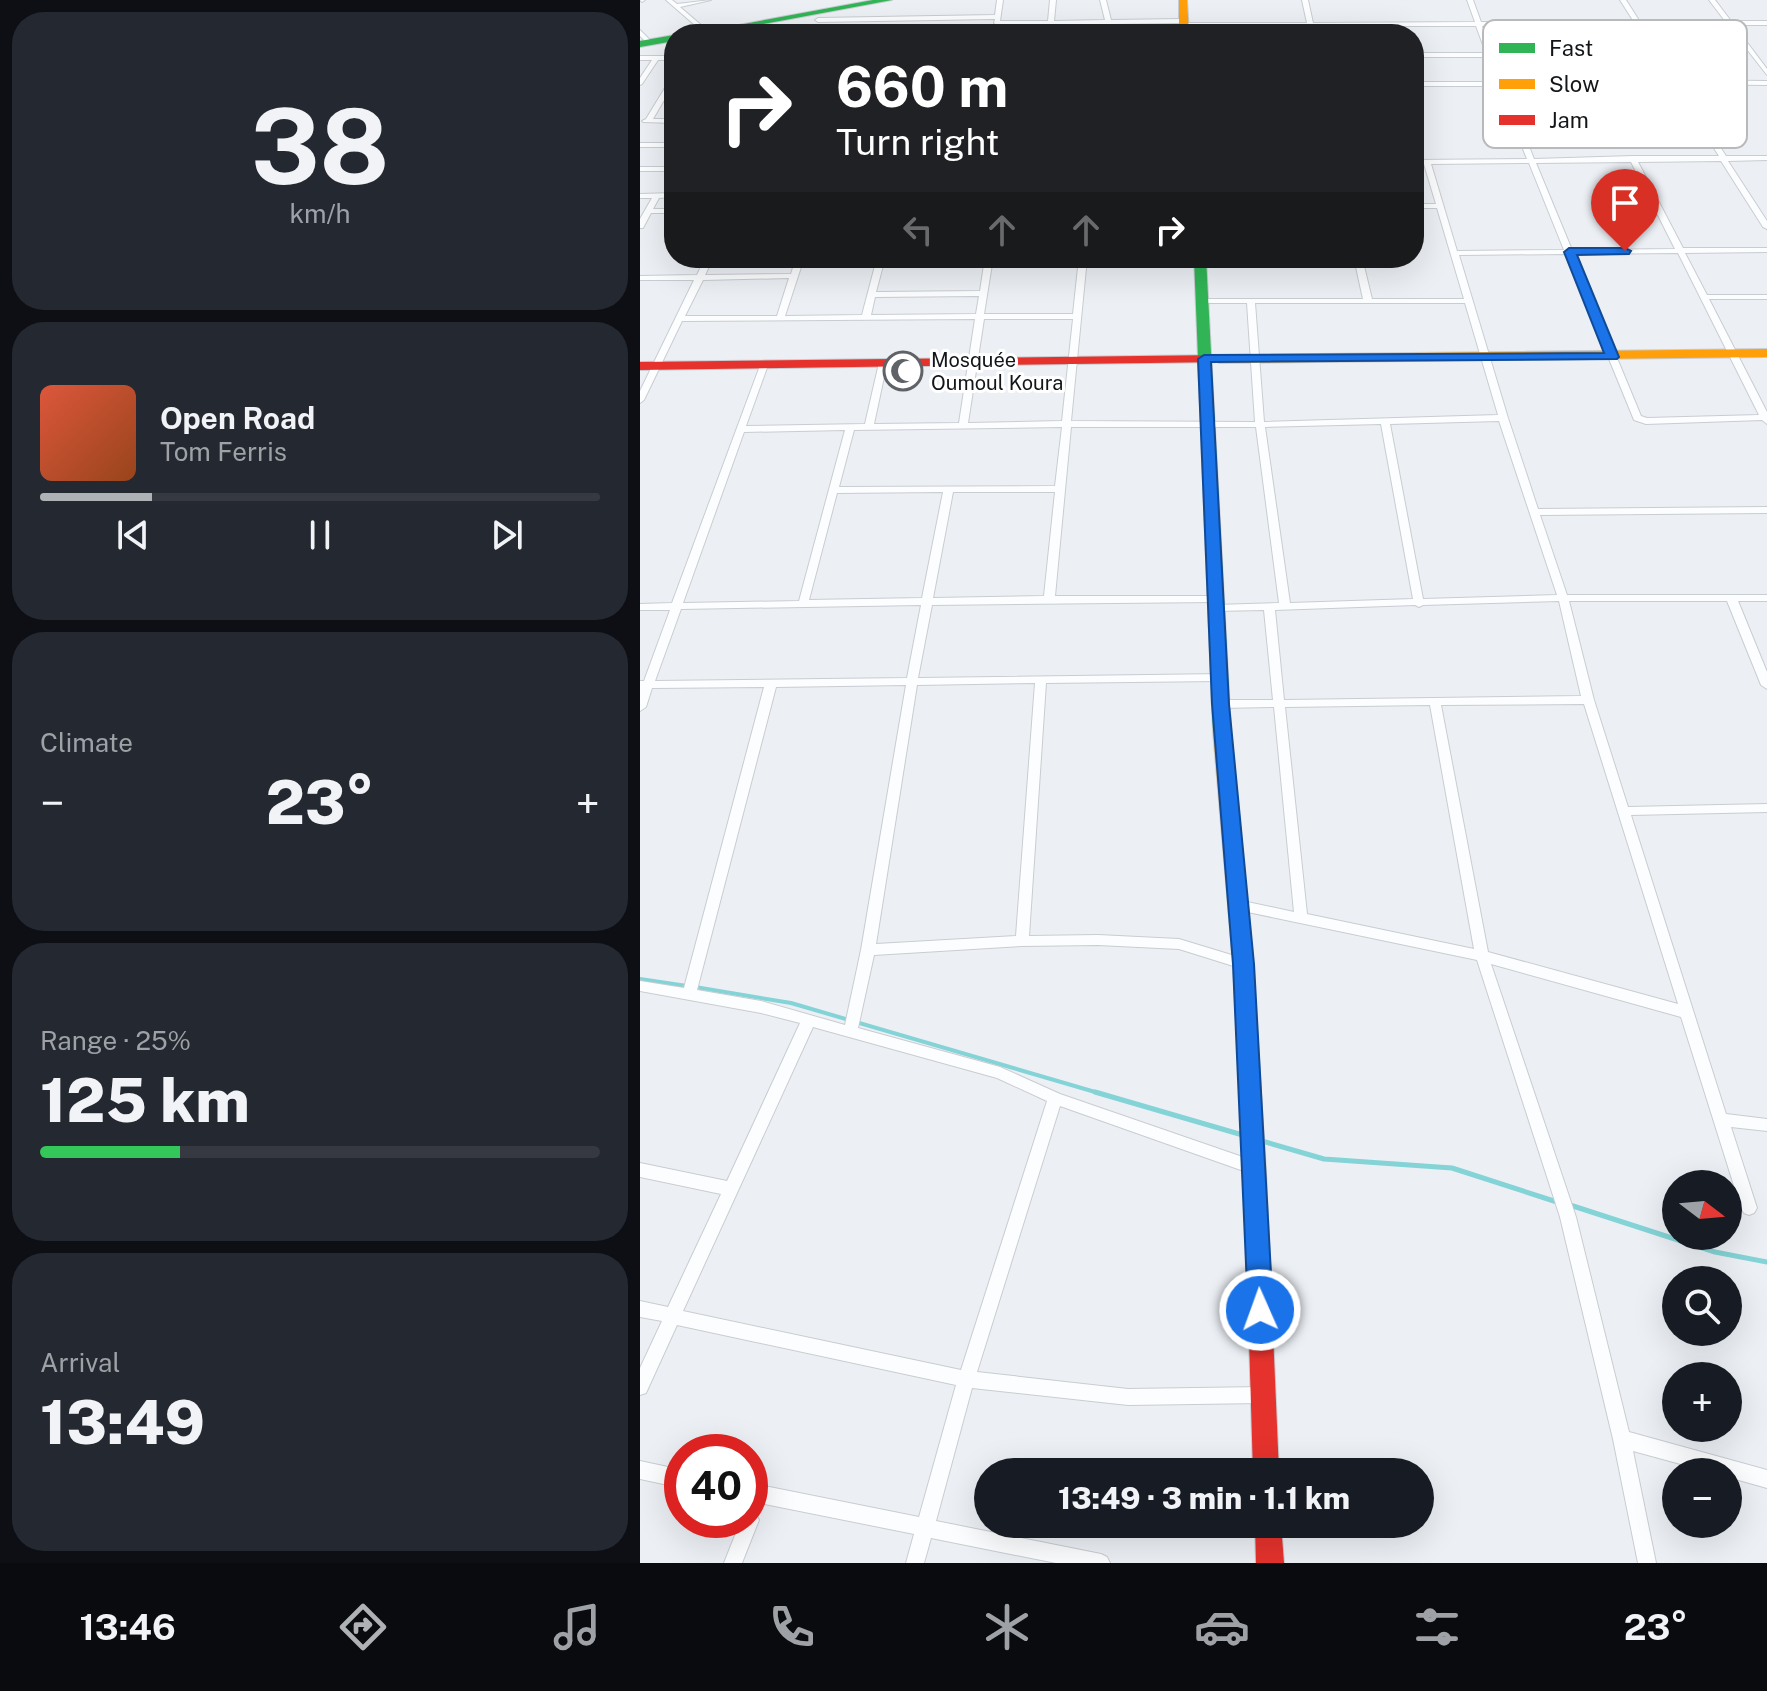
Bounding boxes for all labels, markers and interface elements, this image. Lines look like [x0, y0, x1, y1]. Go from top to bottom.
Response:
legend [1483, 20, 1747, 148]
text: Fast [1549, 35, 1593, 61]
text: 660 m [836, 54, 1009, 120]
icon: right [704, 56, 808, 160]
text: Slow [1549, 71, 1599, 97]
text: 38 [251, 85, 389, 207]
text: Jam [1549, 107, 1589, 133]
text: Turn right [836, 121, 999, 163]
pin [1591, 169, 1659, 251]
icon: arrive [1603, 181, 1647, 225]
text: km/h [289, 198, 351, 229]
icon: left [896, 208, 940, 252]
icon: ahead [980, 208, 1024, 252]
icon: ahead [1064, 208, 1108, 252]
icon: right [1148, 208, 1192, 252]
place label: Mosquée Oumoul Koura [931, 348, 1063, 395]
mosque icon: Mosquée Oumoul Koura [882, 350, 924, 392]
text: Open Road [160, 400, 315, 436]
text: Tom Ferris [160, 436, 287, 467]
icon: previous [111, 513, 155, 557]
icon: pause [298, 513, 342, 557]
icon: next [485, 513, 529, 557]
text: Climate [40, 727, 133, 758]
text: 23° [266, 767, 374, 838]
text: − [40, 777, 64, 829]
text: + [576, 777, 600, 829]
text: Range · 25% [40, 1025, 191, 1056]
text: 125 km [40, 1065, 250, 1136]
north arrow [1662, 1170, 1742, 1250]
map controls [1662, 1170, 1742, 1538]
button: search [1662, 1266, 1742, 1346]
position arrow [1218, 1268, 1302, 1352]
text: Arrival [40, 1347, 120, 1378]
button: + [1662, 1362, 1742, 1442]
text: 13:49 [40, 1387, 205, 1458]
speed limit sign: 40 [664, 1434, 768, 1538]
button: − [1662, 1458, 1742, 1538]
text: 13:49 · 3 min · 1.1 km [1058, 1480, 1350, 1516]
icon: directions [335, 1599, 391, 1655]
icon: music [549, 1599, 605, 1655]
icon: phone [764, 1599, 820, 1655]
icon: climate [979, 1599, 1035, 1655]
icon: car [1194, 1599, 1250, 1655]
icon: filters [1409, 1599, 1465, 1655]
text: 13:46 [79, 1606, 176, 1648]
text: 23° [1624, 1606, 1688, 1648]

